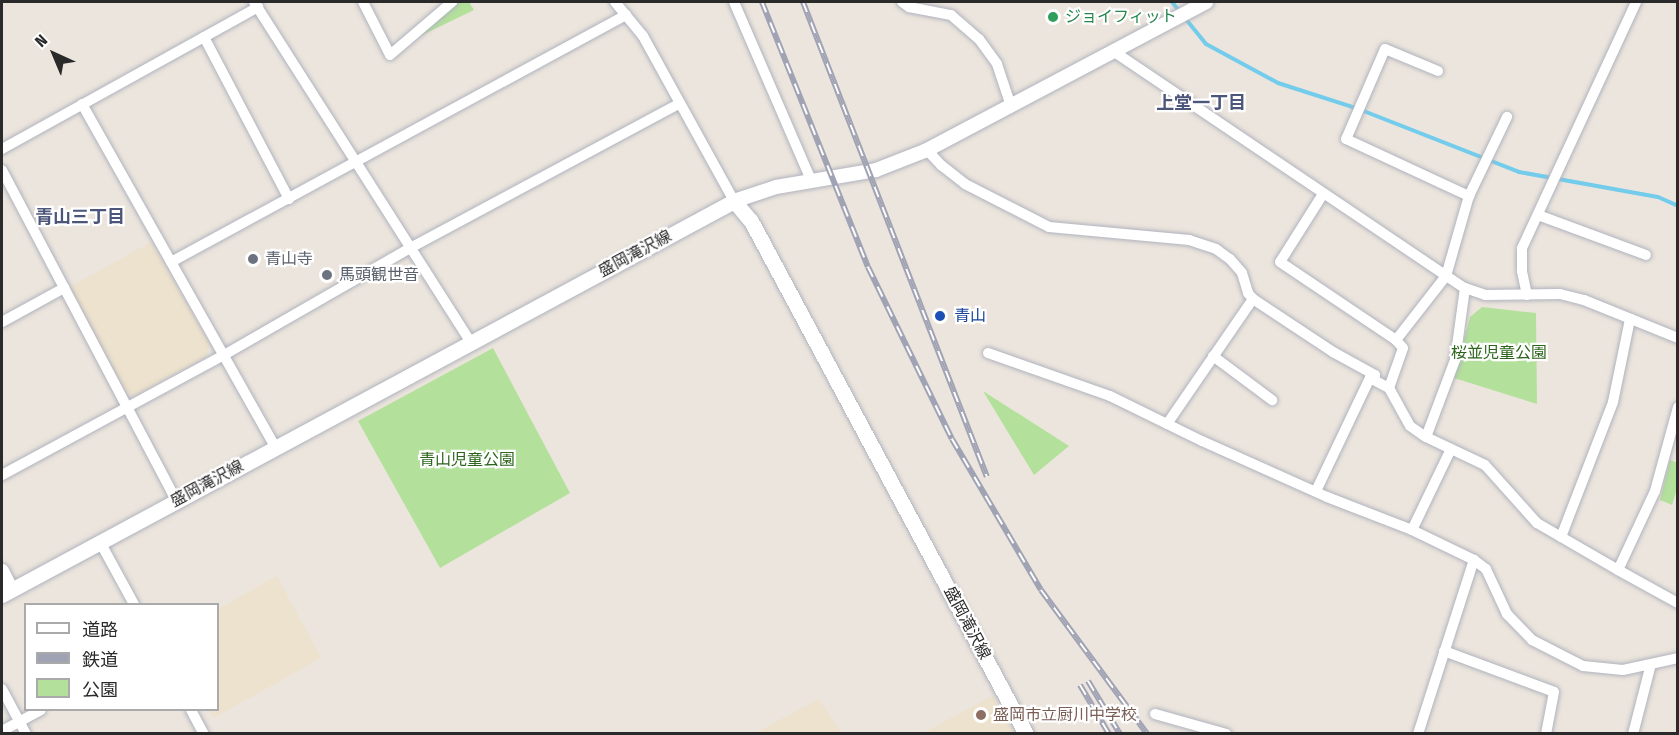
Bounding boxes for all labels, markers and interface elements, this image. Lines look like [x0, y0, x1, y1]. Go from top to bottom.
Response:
place label: ジョイフィット [1065, 7, 1177, 27]
marker: ジョイフィット [1046, 10, 1060, 24]
north arrow [24, 24, 84, 84]
text: N [31, 31, 51, 51]
district label: 上堂一丁目 [1156, 92, 1246, 114]
district label: 青山三丁目 [35, 206, 125, 228]
street label: 盛岡滝沢線 [595, 227, 675, 281]
place label: 青山寺 [265, 249, 313, 269]
marker: 青山寺 [246, 252, 260, 266]
place label: 馬頭観世音 [339, 265, 419, 285]
marker: 馬頭観世音 [320, 268, 334, 282]
place label: 青山 [954, 306, 986, 326]
marker: 青山 [931, 307, 949, 325]
park label: 桜並児童公園 [1451, 343, 1547, 363]
park label: 青山児童公園 [419, 450, 515, 470]
street label: 盛岡滝沢線 [167, 457, 247, 511]
street label: 盛岡滝沢線 [940, 583, 994, 663]
legend [24, 603, 219, 711]
text: 道路 [82, 619, 118, 641]
text: 鉄道 [82, 649, 118, 671]
text: 公園 [82, 679, 118, 701]
place label: 盛岡市立厨川中学校 [993, 705, 1137, 725]
marker: 盛岡市立厨川中学校 [974, 708, 988, 722]

